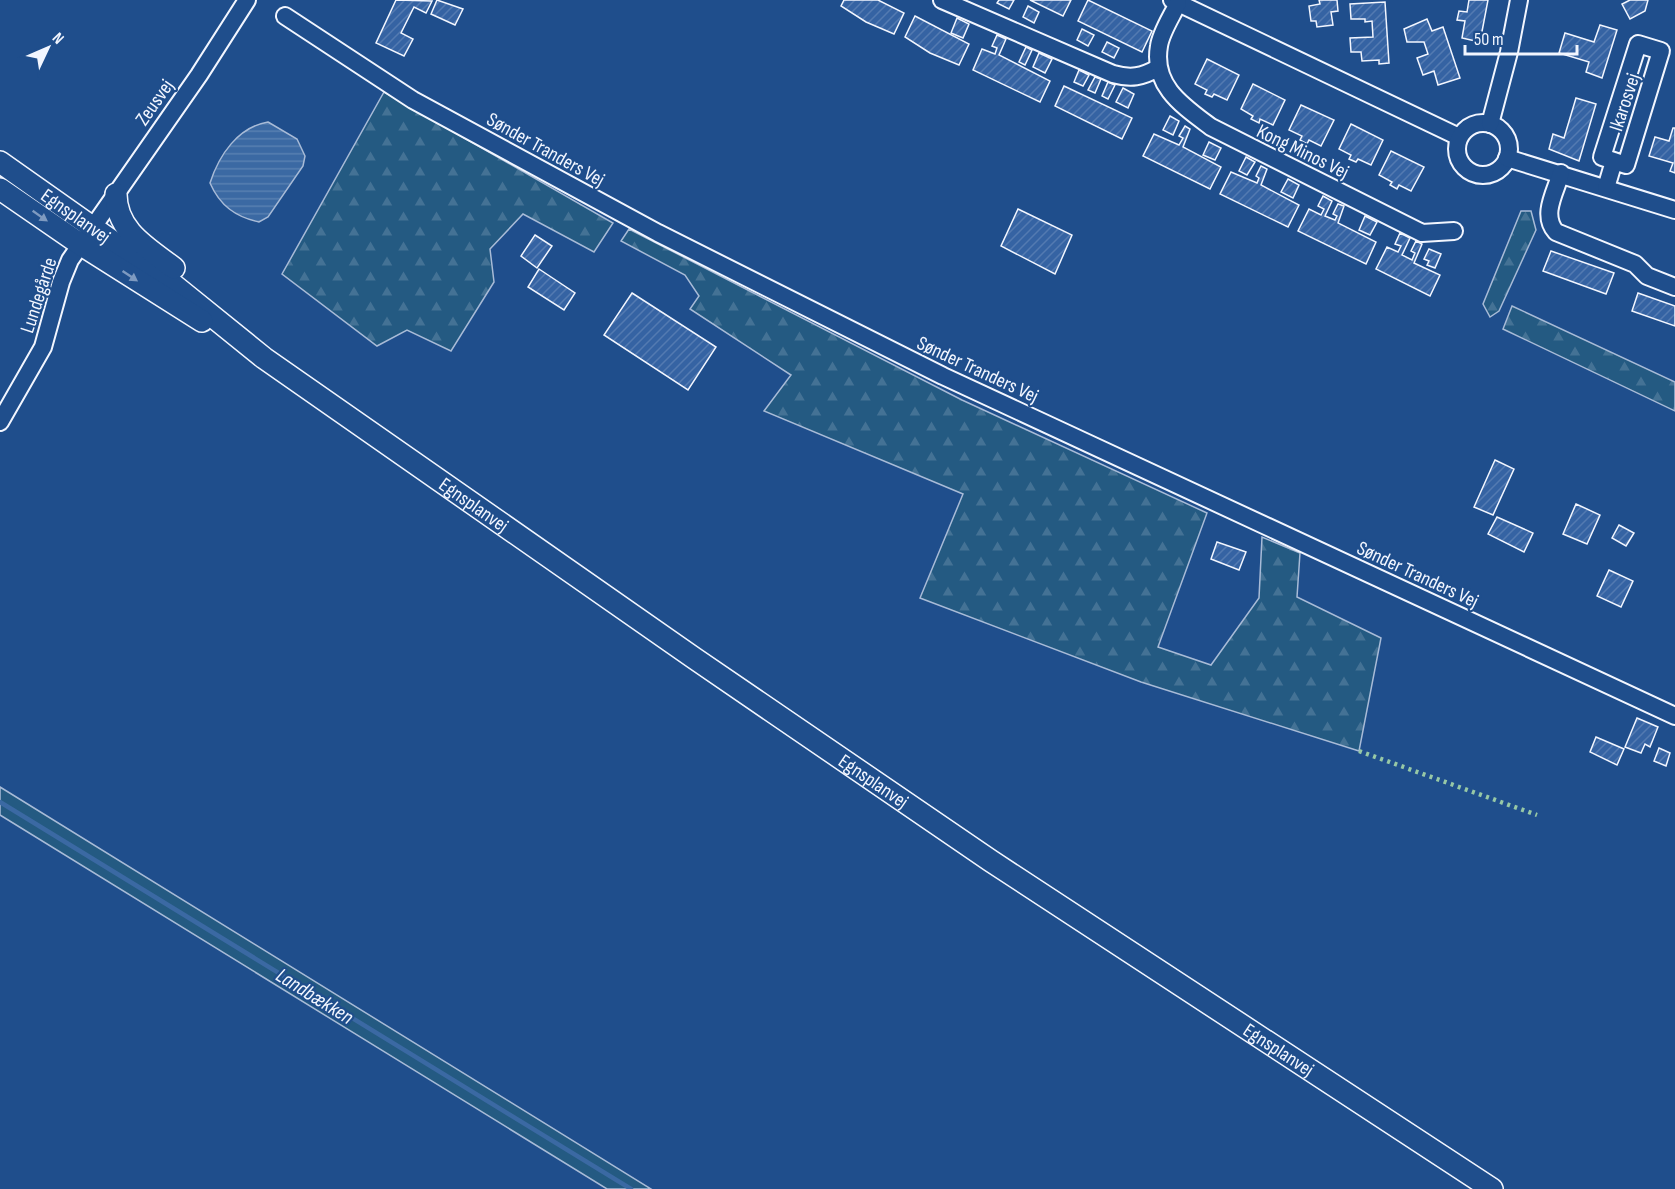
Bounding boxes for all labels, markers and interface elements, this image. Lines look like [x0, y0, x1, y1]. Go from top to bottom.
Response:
north arrow [18, 18, 78, 78]
scale bar [1465, 18, 1578, 56]
text: N [48, 29, 68, 48]
text: 50 m [1474, 29, 1504, 50]
street label: Ikarosvej [1604, 70, 1646, 134]
street label: Zeusvej [130, 75, 179, 130]
street label: Sønder Tranders Vej [482, 108, 609, 192]
street label: Kong Minos Vej [1253, 119, 1353, 185]
street label: Egnsplanvej [36, 184, 115, 249]
one-way arrow [32, 210, 48, 222]
street label: Lundegårde [15, 255, 62, 336]
one-way arrow [121, 270, 137, 282]
street label: Sønder Tranders Vej [913, 331, 1042, 409]
street label: Egnsplanvej [434, 473, 513, 538]
street label: Sønder Tranders Vej [1353, 536, 1482, 614]
street label: Egnsplanvej [834, 749, 913, 814]
water label: Landbækken [271, 963, 358, 1030]
street label: Egnsplanvej [1238, 1018, 1318, 1082]

